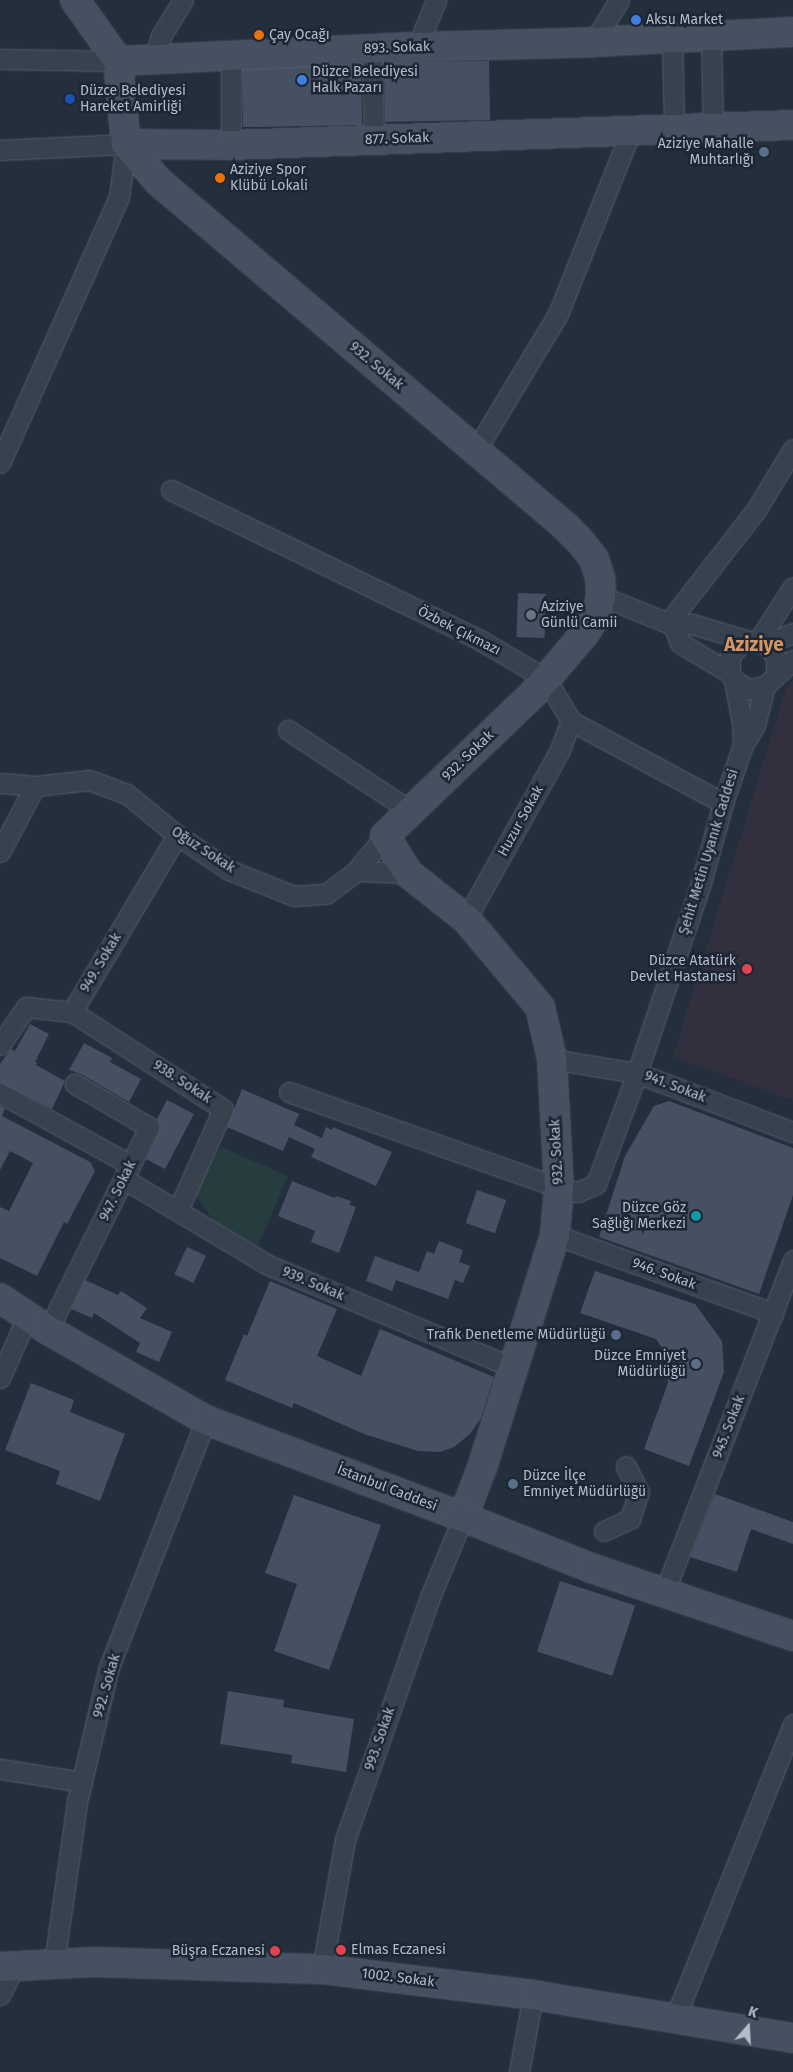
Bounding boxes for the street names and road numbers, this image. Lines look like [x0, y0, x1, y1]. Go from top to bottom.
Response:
street label: 893. Sokak [364, 38, 430, 58]
street label: 877. Sokak [364, 129, 430, 149]
street label: 932. Sokak [346, 339, 406, 393]
street label: Özbek Çıkmazı [415, 603, 503, 659]
street label: 932. Sokak [439, 727, 497, 785]
street label: Şehit Metin Uyanık Caddesi [676, 767, 742, 937]
street label: Huzur Sokak [495, 783, 547, 859]
street label: Oğuz Sokak [168, 823, 238, 877]
street label: 949. Sokak [77, 930, 125, 996]
street label: 938. Sokak [150, 1057, 214, 1107]
street label: 941. Sokak [642, 1068, 708, 1106]
street label: 932. Sokak [547, 1119, 567, 1185]
street label: 947. Sokak [96, 1158, 140, 1224]
street label: 946. Sokak [630, 1255, 698, 1293]
street label: 939. Sokak [279, 1263, 347, 1305]
street label: 945. Sokak [709, 1393, 749, 1461]
street label: İstanbul Caddesi [335, 1461, 439, 1515]
street label: 992. Sokak [90, 1652, 124, 1720]
street label: 993. Sokak [361, 1705, 399, 1773]
street label: 1002. Sokak [361, 1965, 435, 1991]

